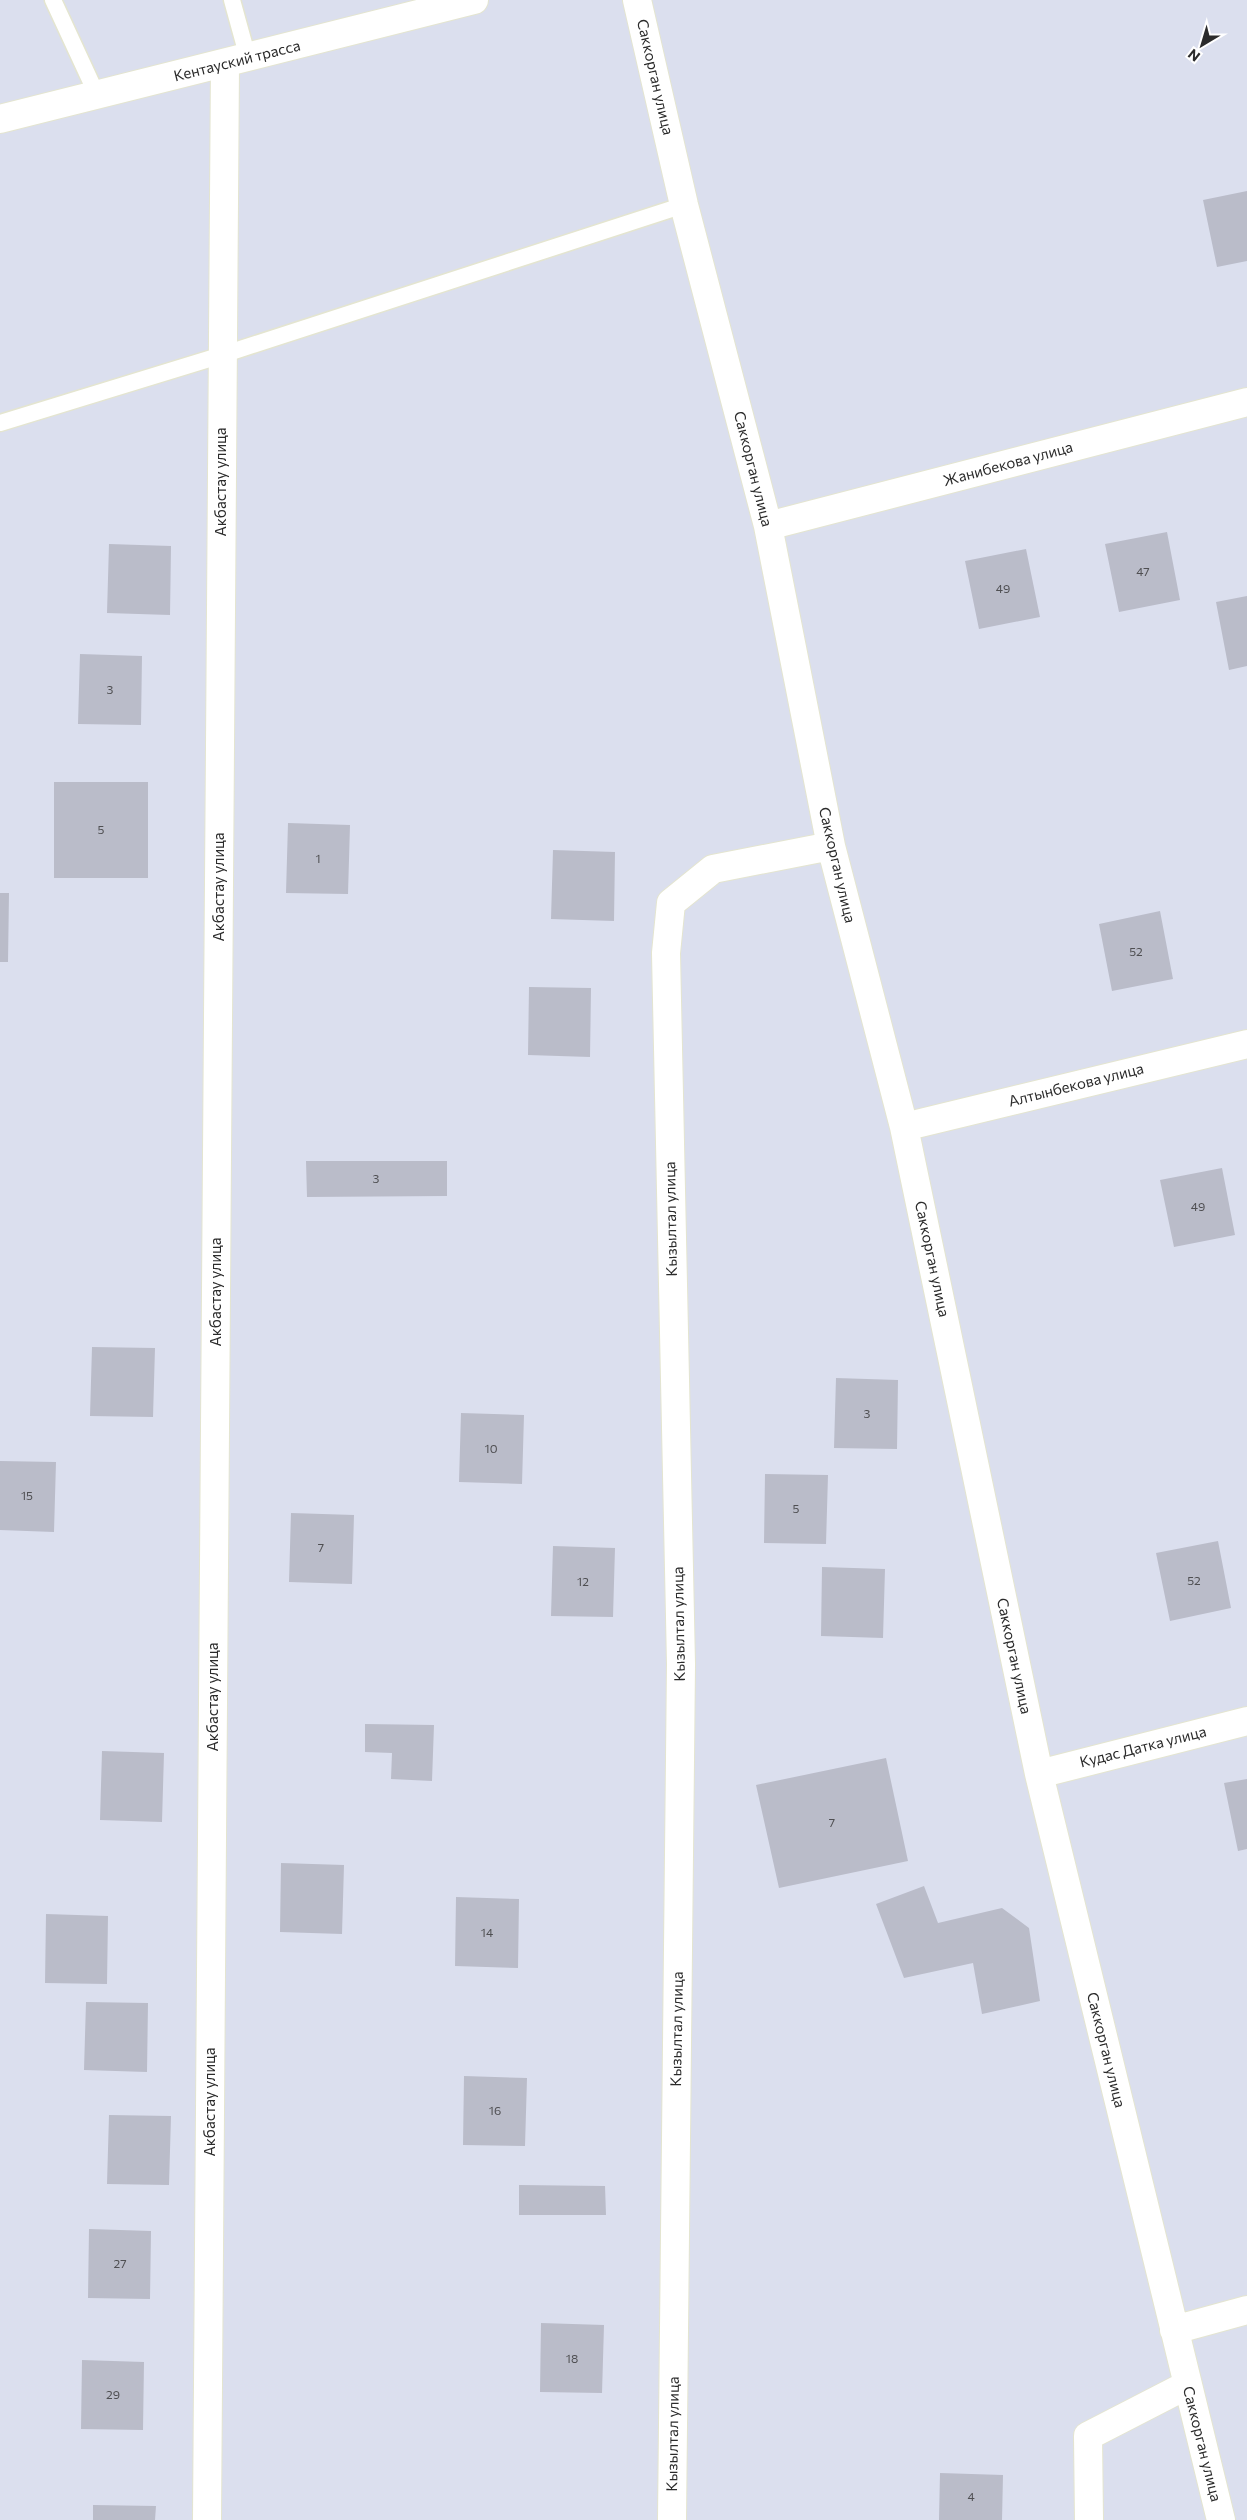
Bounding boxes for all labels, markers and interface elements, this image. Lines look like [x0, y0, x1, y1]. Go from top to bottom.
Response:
street label: Саккорган улица [634, 17, 678, 136]
north arrow [1177, 20, 1227, 70]
street label: Кентауский трасса [172, 36, 302, 84]
text: N [1184, 46, 1203, 66]
street label: Саккорган улица [731, 409, 777, 528]
street label: Акбастау улица [211, 428, 229, 537]
street label: Жанибекова улица [941, 437, 1075, 489]
house number: 47 [1136, 564, 1150, 578]
house number: 49 [996, 581, 1010, 595]
house number: 3 [107, 682, 114, 696]
street label: Саккорган улица [816, 805, 860, 924]
house number: 5 [98, 822, 105, 836]
street label: Акбастау улица [209, 833, 227, 942]
house number: 1 [315, 851, 321, 865]
house number: 52 [1129, 944, 1143, 958]
street label: Алтынбекова улица [1006, 1059, 1145, 1110]
street label: Кызылтал улица [660, 1161, 680, 1277]
house number: 3 [373, 1171, 380, 1185]
street label: Саккорган улица [912, 1199, 954, 1319]
house number: 49 [1191, 1199, 1205, 1213]
street label: Акбастау улица [206, 1238, 224, 1347]
house number: 3 [864, 1406, 871, 1420]
house number: 10 [485, 1441, 498, 1455]
house number: 15 [21, 1488, 33, 1502]
house number: 5 [793, 1501, 800, 1515]
house number: 7 [318, 1540, 324, 1554]
street label: Кызылтал улица [668, 1566, 688, 1682]
house number: 52 [1187, 1573, 1201, 1587]
house number: 12 [577, 1574, 589, 1588]
street label: Саккорган улица [994, 1596, 1036, 1716]
street label: Акбастау улица [203, 1643, 221, 1752]
street label: Кудас Датка улица [1078, 1722, 1208, 1770]
house number: 7 [829, 1815, 835, 1829]
house number: 14 [481, 1925, 493, 1939]
street label: Кызылтал улица [666, 1971, 686, 2087]
street label: Саккорган улица [1084, 1990, 1130, 2109]
street label: Акбастау улица [200, 2048, 218, 2157]
house number: 16 [489, 2103, 501, 2117]
house number: 27 [114, 2256, 126, 2270]
house number: 18 [566, 2351, 578, 2365]
street label: Кызылтал улица [662, 2376, 682, 2492]
street label: Саккорган улица [1180, 2384, 1226, 2503]
house number: 29 [106, 2387, 120, 2401]
house number: 4 [967, 2489, 975, 2503]

